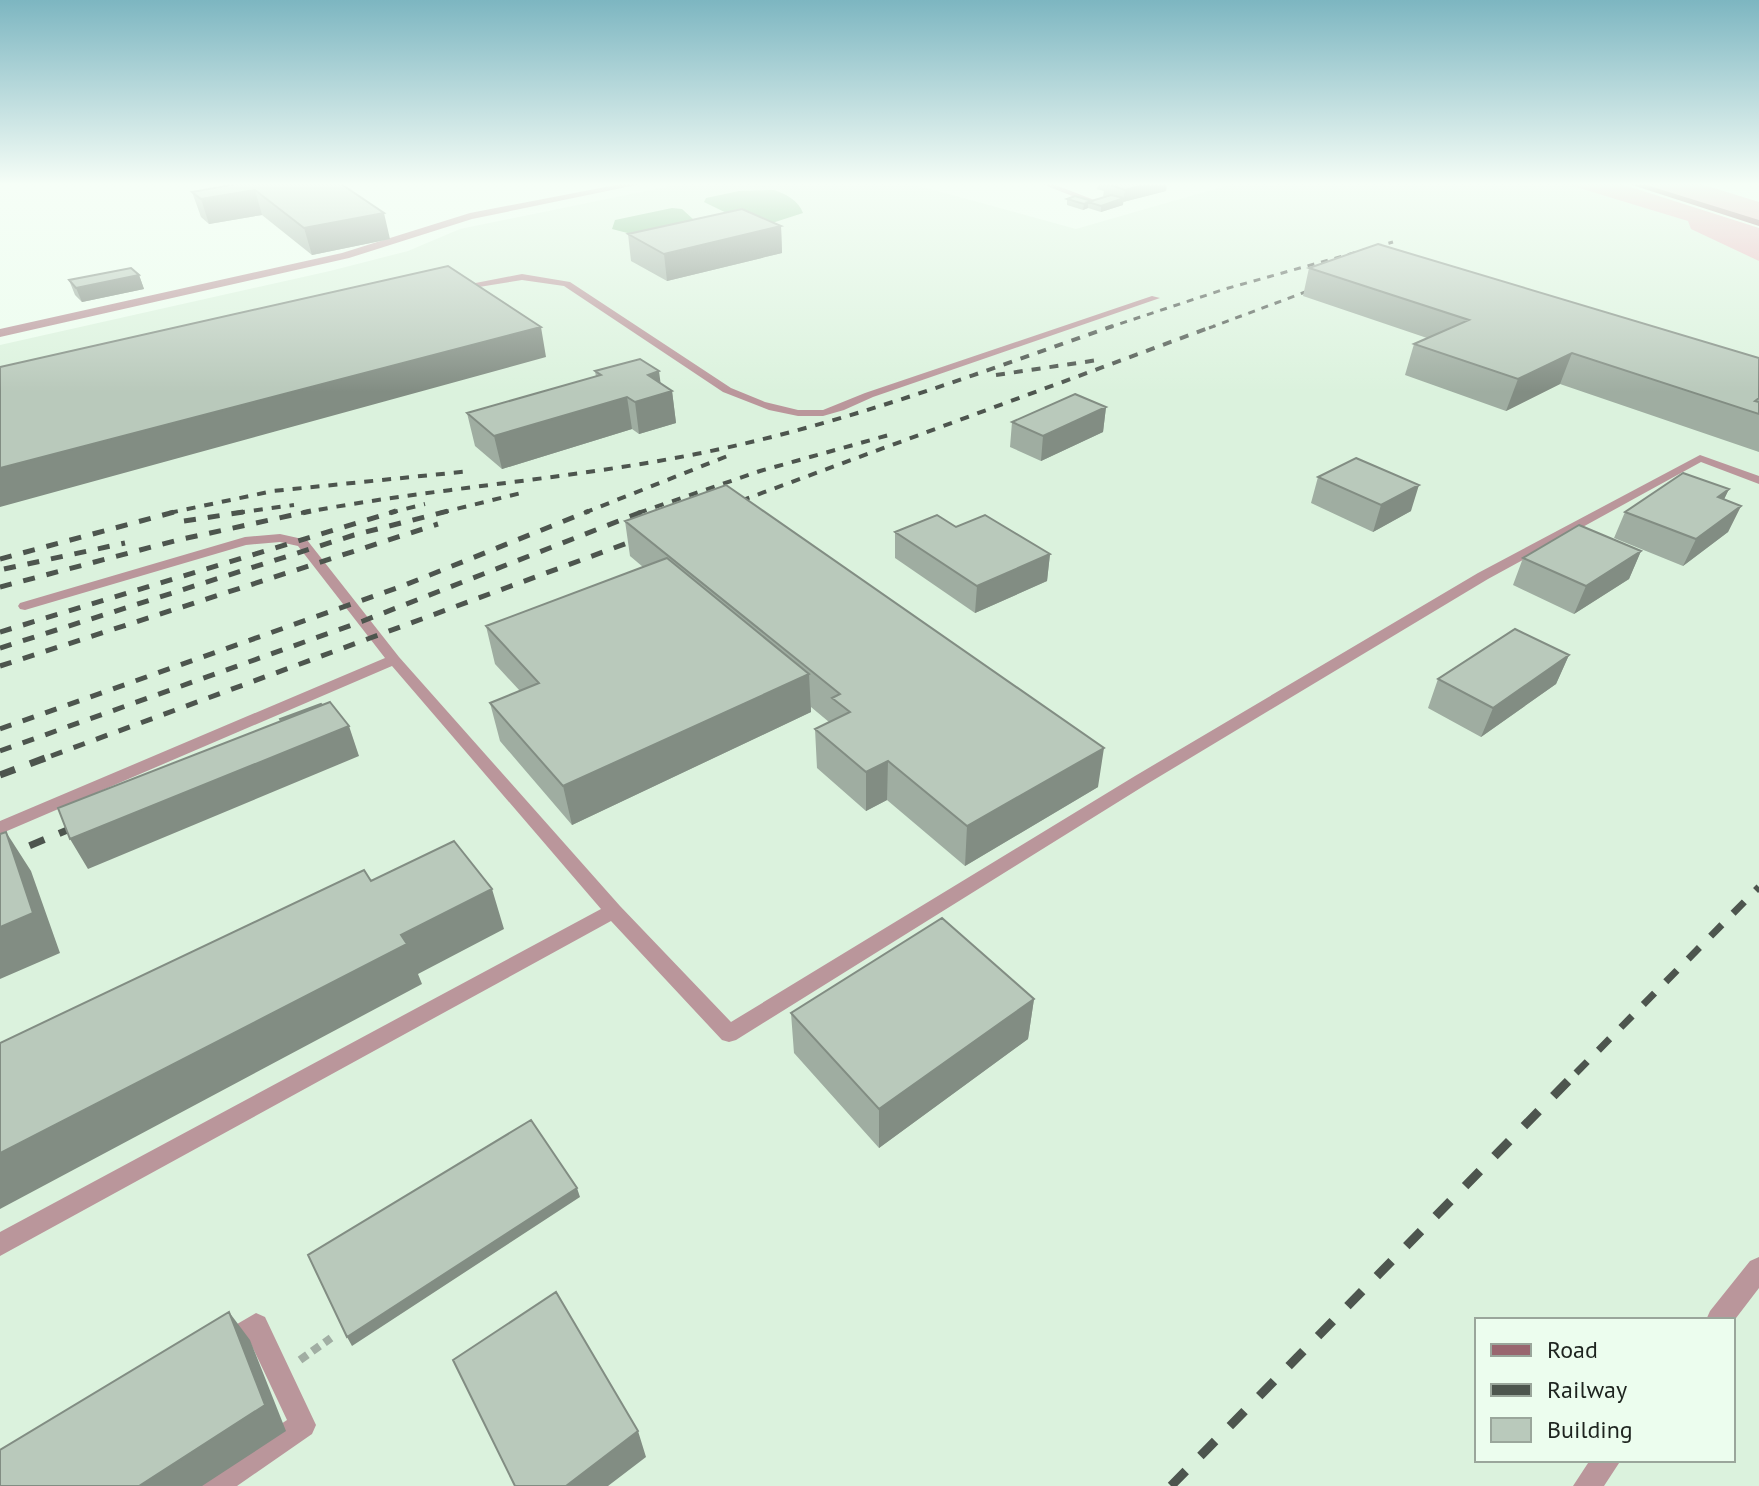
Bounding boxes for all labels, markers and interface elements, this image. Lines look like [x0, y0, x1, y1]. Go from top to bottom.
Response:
legend [1475, 1318, 1735, 1462]
text: Road [1547, 1334, 1598, 1365]
text: Railway [1547, 1374, 1627, 1405]
text: Building [1547, 1414, 1633, 1445]

